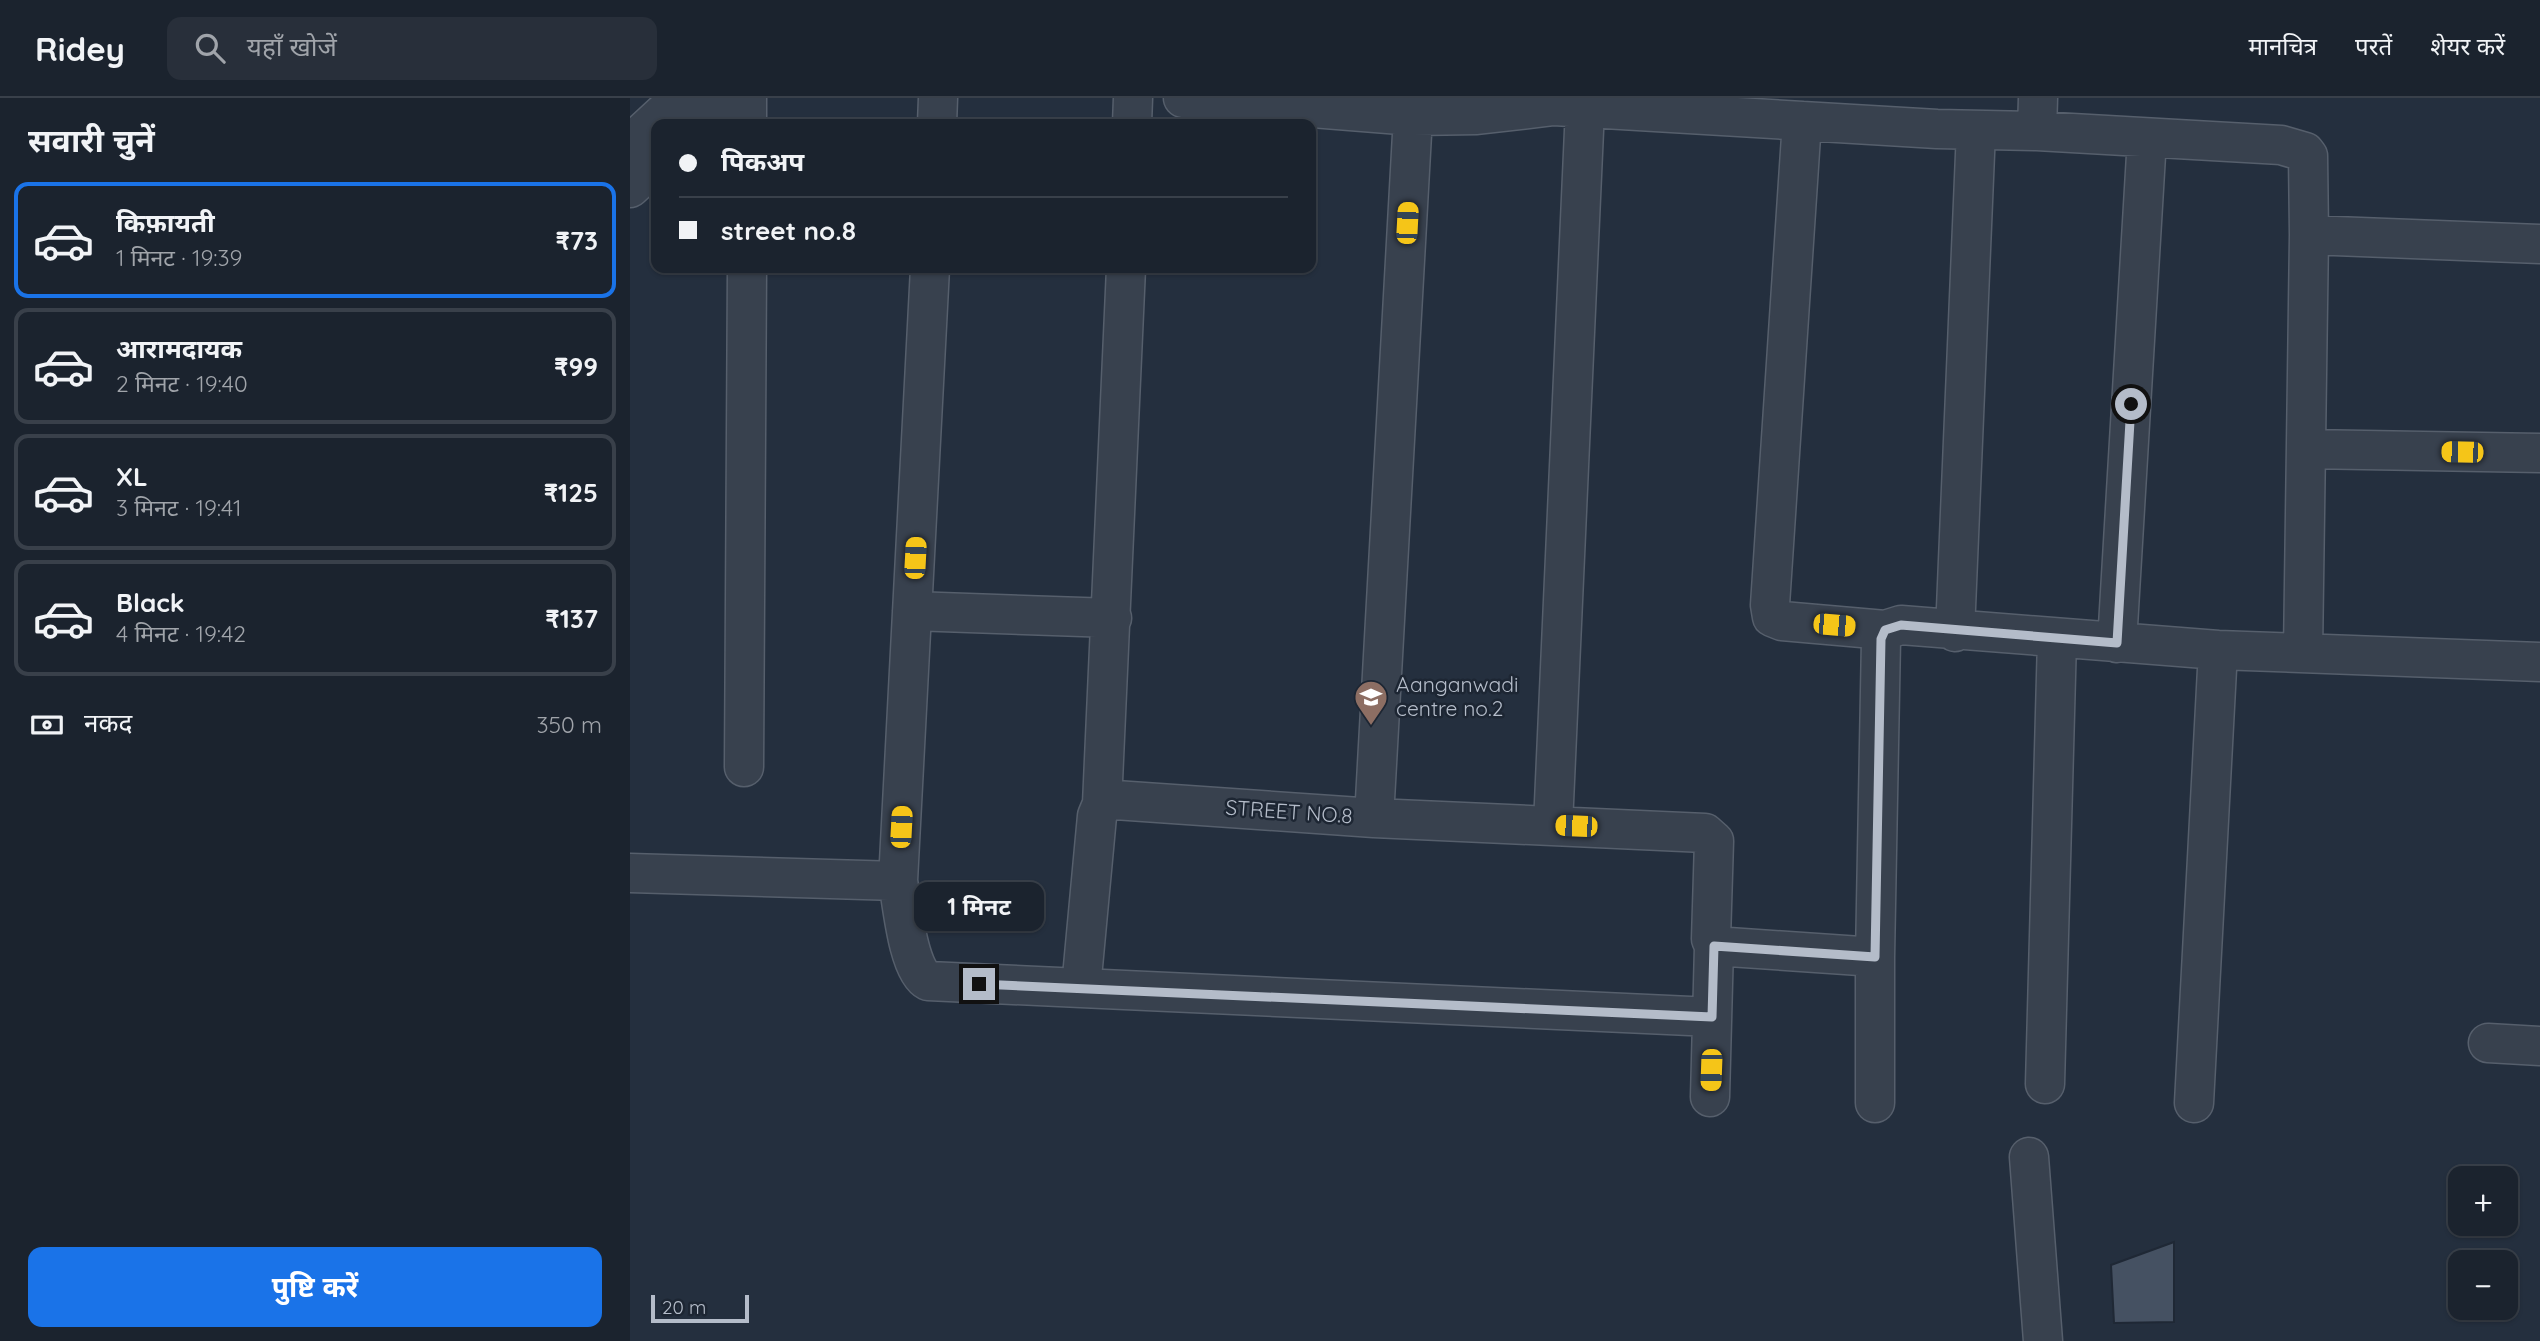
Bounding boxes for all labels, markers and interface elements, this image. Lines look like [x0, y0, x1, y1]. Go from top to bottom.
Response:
search box [167, 17, 657, 80]
text: Ridey [35, 28, 125, 69]
icon: search [191, 29, 229, 67]
text: यहाँ खोजें [247, 30, 337, 63]
text: मानचित्र [2248, 31, 2317, 61]
text: परतें [2355, 31, 2392, 61]
text: शेयर करें [2430, 31, 2505, 61]
text: सवारी चुनें [28, 120, 155, 160]
text: पिकअप [721, 145, 804, 178]
car [1396, 201, 1419, 245]
text: किफ़ायती [116, 206, 215, 239]
icon: car [32, 209, 95, 272]
text: street no.8 [721, 214, 856, 247]
text: ₹73 [555, 224, 598, 257]
text: 1 मिनट · 19:39 [116, 243, 242, 272]
text: आरामदायक [116, 332, 242, 365]
icon: car [32, 335, 95, 398]
text: ₹99 [554, 350, 598, 383]
text: 2 मिनट · 19:40 [116, 369, 248, 398]
route start [2115, 388, 2147, 420]
car [2441, 441, 2484, 463]
text: XL [116, 460, 148, 493]
icon: car [32, 461, 95, 524]
text: ₹125 [544, 476, 598, 509]
text: 3 मिनट · 19:41 [116, 493, 242, 522]
car [904, 536, 927, 580]
text: Black [116, 586, 185, 619]
icon: car [32, 587, 95, 650]
text: ₹137 [545, 602, 598, 635]
car [1813, 613, 1856, 637]
text: 4 मिनट · 19:42 [116, 619, 246, 648]
place label: Aanganwadi centre no.2 [1396, 671, 1519, 721]
school or university icon: Aanganwadi centre no.2 [1352, 678, 1390, 727]
icon: cash [28, 706, 66, 744]
text: नकद [84, 706, 132, 739]
text: 350 m [536, 710, 602, 739]
street label: STREET NO.8 [1225, 794, 1353, 828]
car [890, 805, 913, 849]
car [1555, 815, 1598, 837]
callout: 1 मिनट [914, 882, 1044, 932]
text: 1 मिनट [947, 892, 1011, 921]
route end [963, 968, 995, 1000]
car [1700, 1049, 1723, 1091]
map controls [2448, 1166, 2518, 1320]
button: + [2448, 1166, 2518, 1236]
button: पुष्टि करें [28, 1247, 602, 1327]
button: − [2448, 1250, 2518, 1320]
scale bar [651, 1292, 749, 1324]
text: 20 m [662, 1295, 706, 1319]

